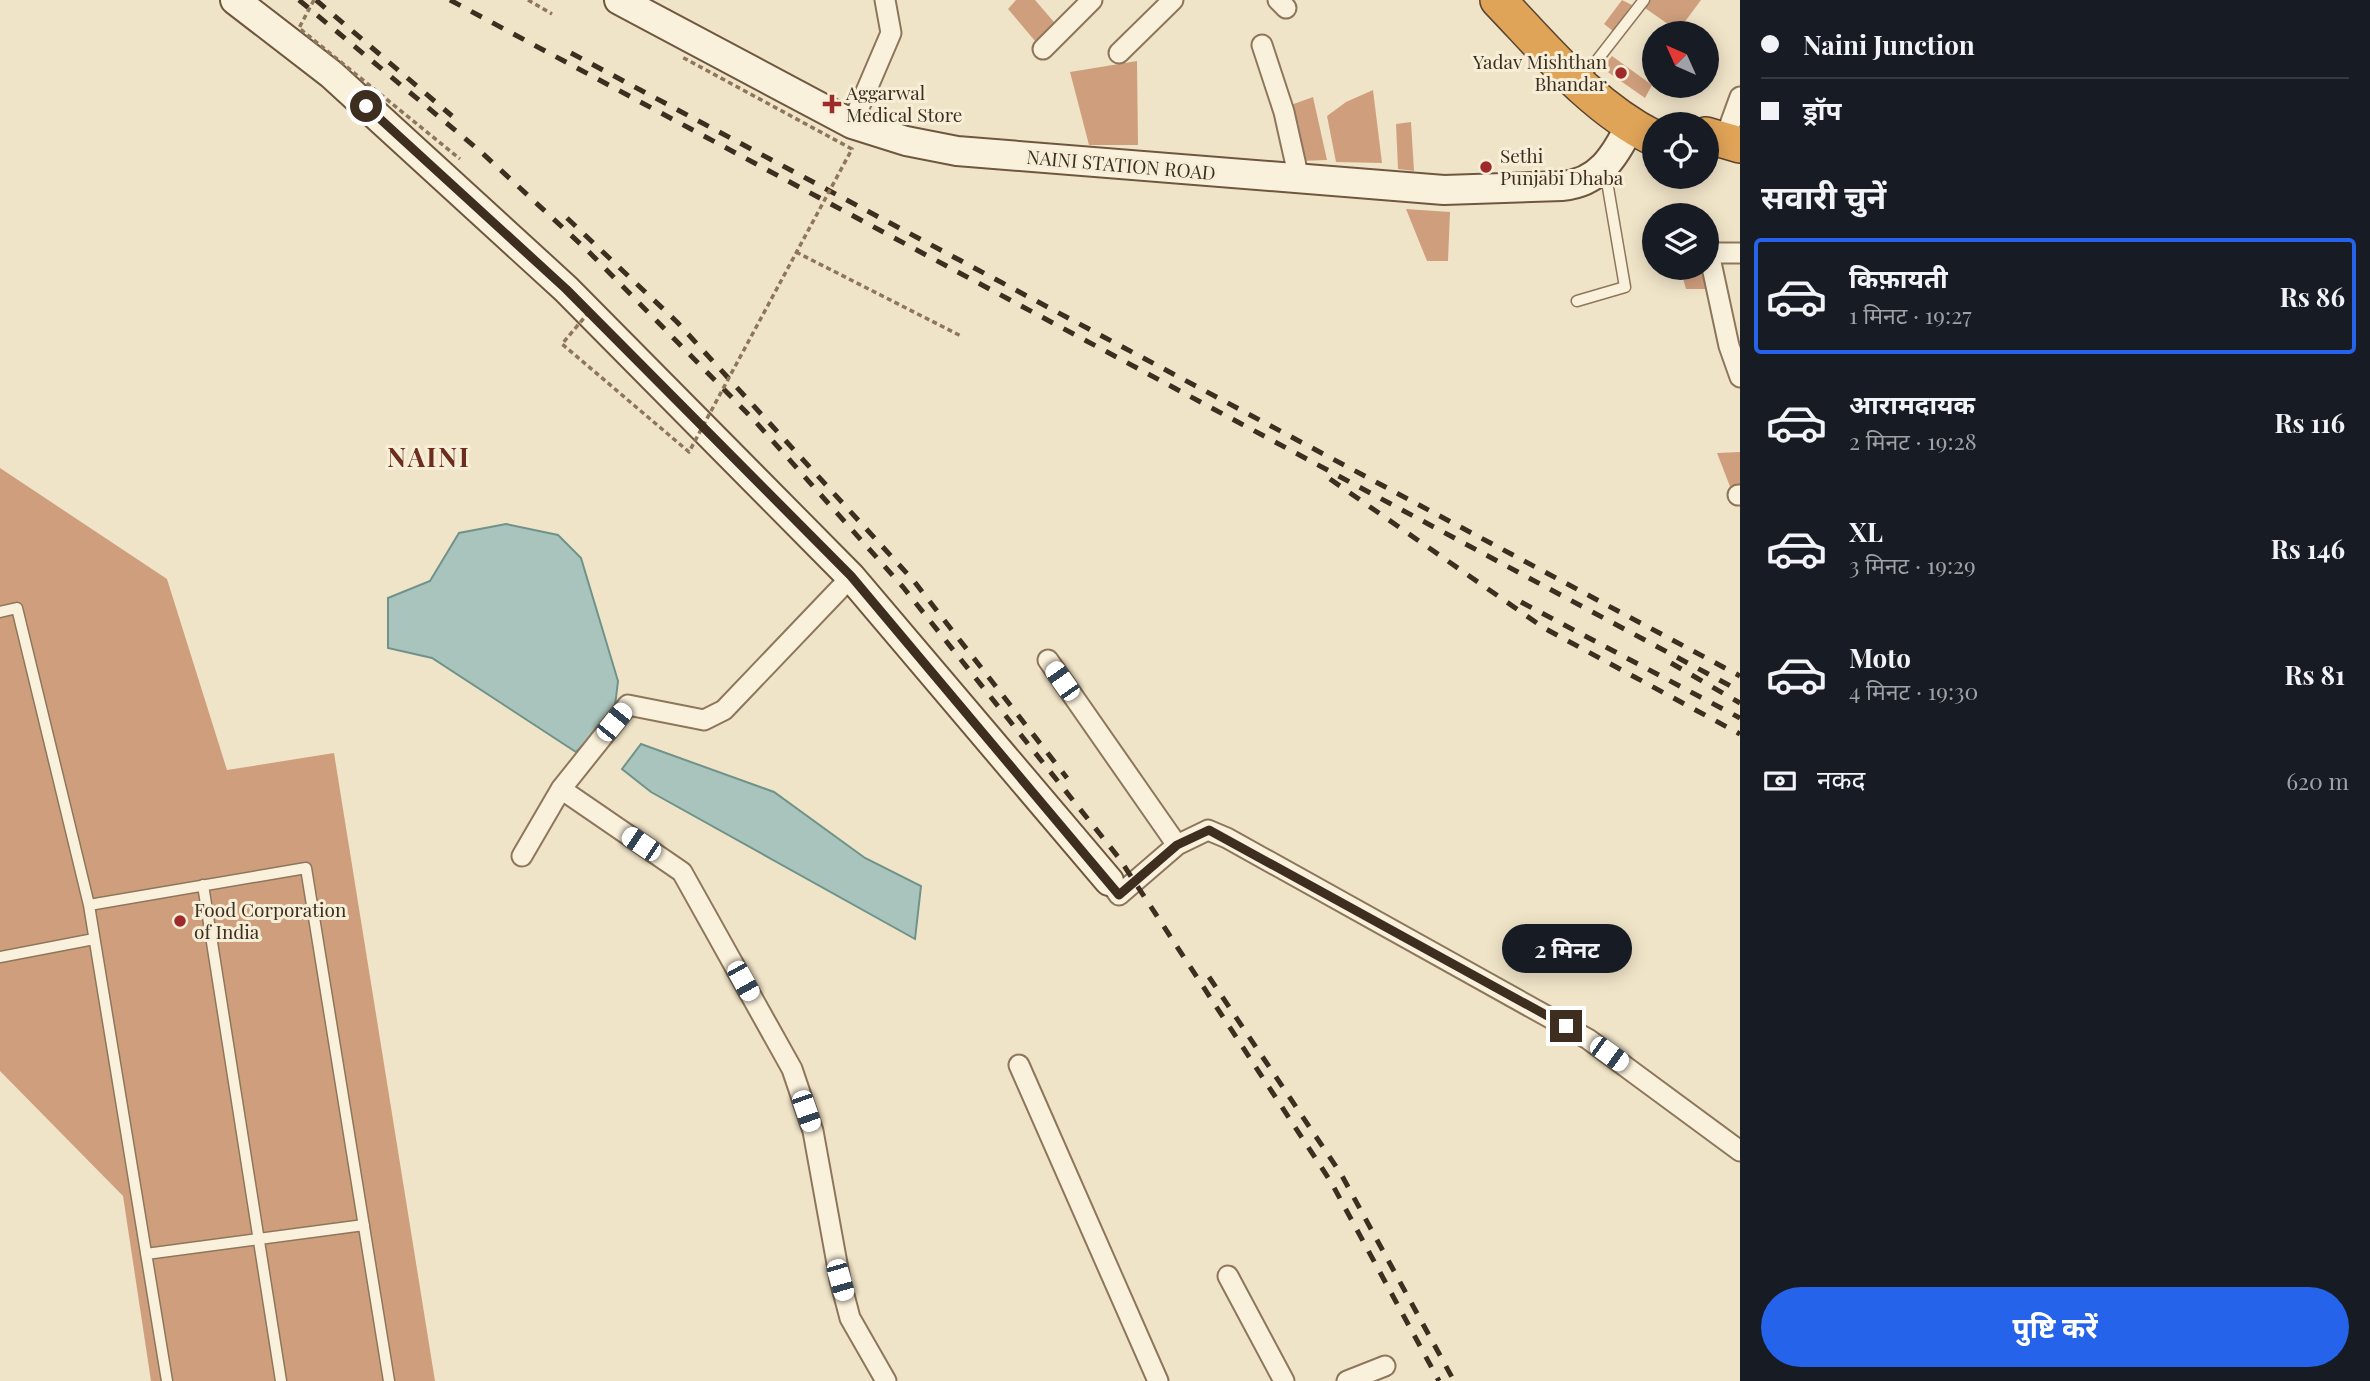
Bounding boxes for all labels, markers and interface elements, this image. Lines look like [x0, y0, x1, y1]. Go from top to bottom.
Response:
north arrow [1642, 21, 1718, 98]
map controls [1642, 21, 1719, 280]
text: Naini Junction [1803, 27, 1975, 62]
place label: Yadav Mishthan Bhandar [1472, 48, 1608, 96]
marker: Yadav Mishthan Bhandar [1613, 65, 1629, 81]
place label: Aggarwal Medical Store [845, 79, 962, 127]
route start [350, 90, 382, 122]
text: ड्रॉप [1803, 92, 1841, 127]
marker: Aggarwal Medical Store [824, 96, 840, 112]
button: locate [1642, 112, 1719, 189]
place label: Sethi Punjabi Dhaba [1500, 142, 1624, 190]
street label: NAINI STATION ROAD [1025, 143, 1217, 185]
marker: Sethi Punjabi Dhaba [1478, 159, 1494, 175]
text: सवारी चुनें [1761, 174, 1886, 217]
button: layers [1642, 203, 1719, 280]
text: किफ़ायती [1849, 260, 1948, 295]
icon: car [1765, 265, 1828, 328]
text: Rs 86 [2280, 279, 2345, 314]
text: 1 मिनट · 19:27 [1849, 299, 1972, 330]
text: आरामदायक [1849, 386, 1975, 421]
icon: car [1765, 391, 1828, 454]
text: Rs 116 [2274, 405, 2345, 440]
text: 2 मिनट · 19:28 [1849, 425, 1977, 456]
district label: NAINI [387, 439, 471, 474]
text: XL [1849, 514, 1883, 549]
icon: car [1765, 517, 1828, 580]
text: Rs 146 [2271, 531, 2345, 566]
text: 3 मिनट · 19:29 [1849, 549, 1976, 580]
text: Moto [1849, 640, 1911, 675]
icon: car [1765, 643, 1828, 706]
text: Rs 81 [2284, 657, 2345, 692]
car [1042, 658, 1083, 704]
text: 4 मिनट · 19:30 [1849, 675, 1978, 706]
car [593, 699, 636, 745]
text: नकद [1817, 761, 1865, 796]
icon: cash [1761, 762, 1799, 800]
text: 620 m [2286, 765, 2349, 796]
car [618, 824, 665, 864]
place label: Food Corporation of India [194, 896, 347, 944]
marker: Food Corporation of India [172, 913, 188, 929]
callout: 2 मिनट [1501, 925, 1631, 974]
text: 2 मिनट [1534, 933, 1600, 964]
car [724, 958, 763, 1004]
route end [1550, 1010, 1582, 1042]
car [1586, 1033, 1633, 1075]
car [790, 1088, 823, 1134]
car [825, 1257, 856, 1303]
button: पुष्टि करें [1761, 1287, 2349, 1367]

